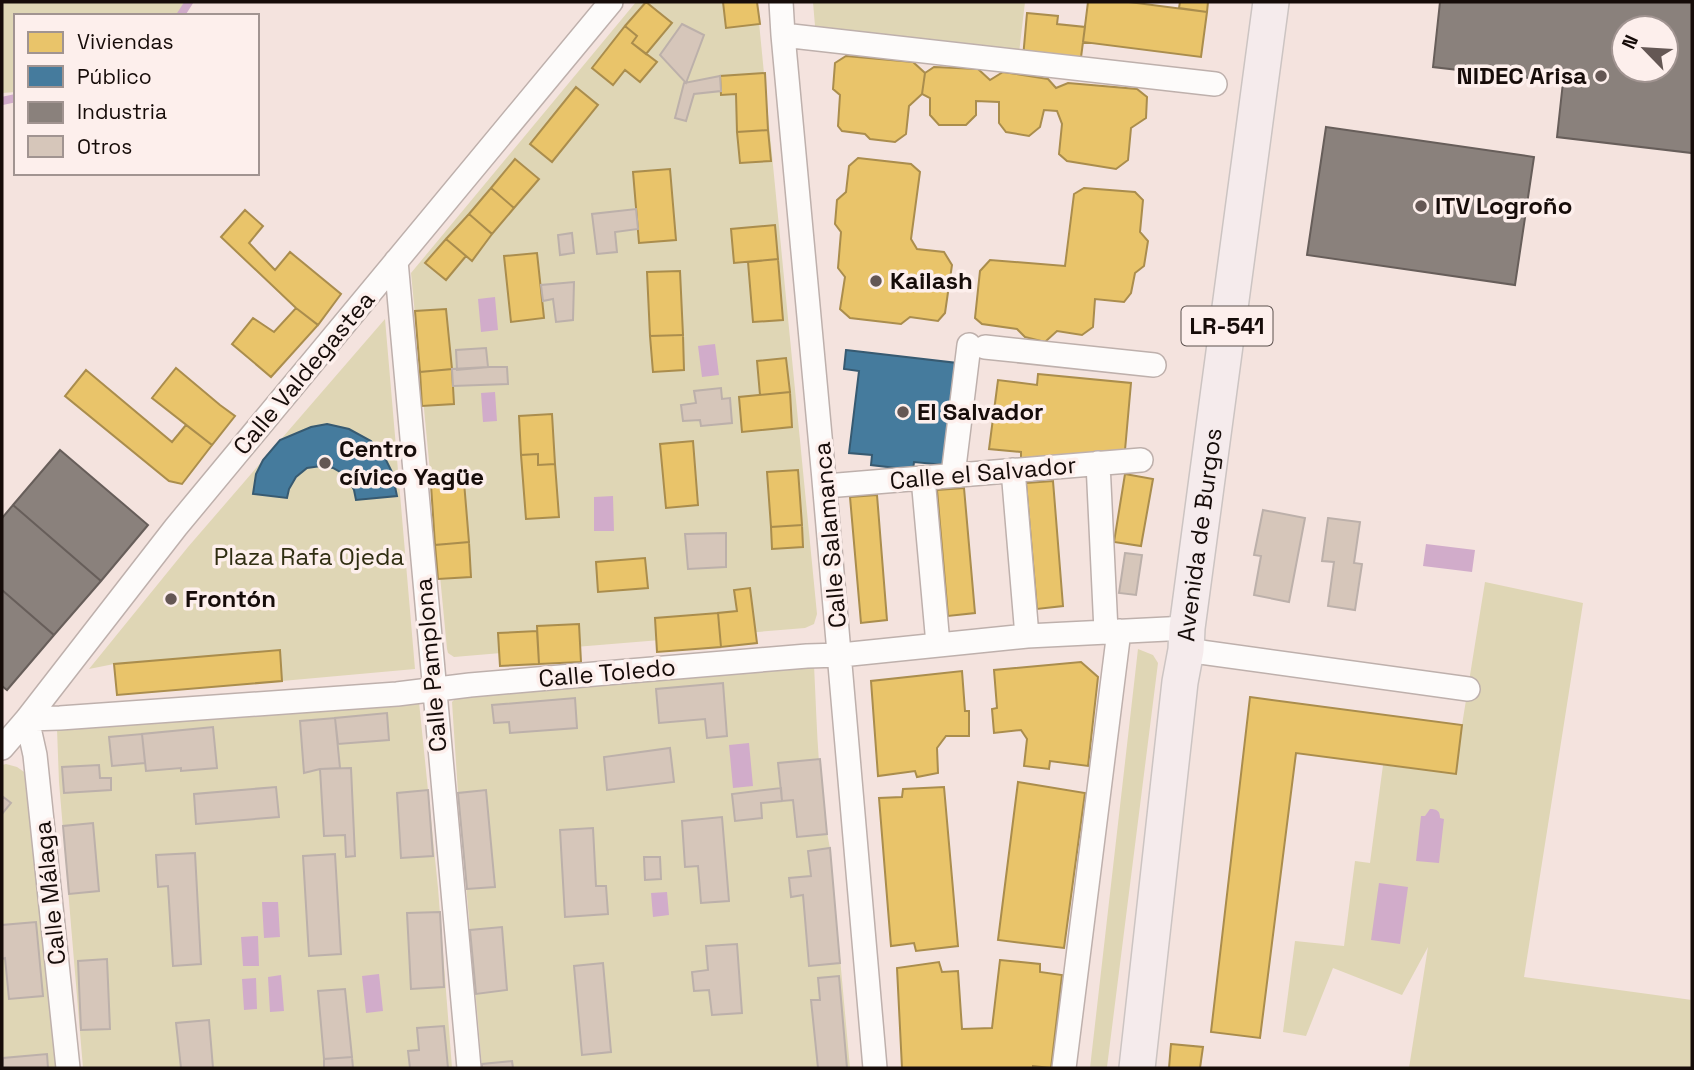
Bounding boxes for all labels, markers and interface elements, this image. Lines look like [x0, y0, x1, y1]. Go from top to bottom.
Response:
legend [14, 14, 259, 175]
north arrow [1610, 14, 1680, 84]
text: Viviendas [77, 28, 174, 55]
text: N [1616, 31, 1644, 53]
place label: NIDEC Arisa [1457, 60, 1587, 91]
text: Público [77, 63, 152, 90]
marker: NIDEC Arisa [1593, 68, 1609, 84]
text: Industria [77, 98, 167, 125]
text: Otros [77, 133, 132, 160]
place label: ITV Logroño [1435, 190, 1572, 221]
marker: ITV Logroño [1413, 198, 1429, 214]
place label: Kailash [890, 265, 973, 296]
marker: Kailash [868, 273, 884, 289]
street label: Calle Valdegastea [226, 284, 381, 461]
road number: LR-541 [1182, 306, 1272, 346]
place label: El Salvador [917, 396, 1044, 427]
marker: El Salvador [895, 404, 911, 420]
street label: Avenida de Burgos [1170, 426, 1229, 642]
place label: Centro cívico Yagüe [339, 433, 484, 492]
street label: Calle Salamanca [806, 440, 853, 629]
street label: Calle el Salvador [888, 449, 1078, 496]
marker: Centro cívico Yagüe [317, 455, 333, 471]
park label: Plaza Rafa Ojeda [214, 541, 404, 572]
street label: Calle Pamplona [407, 577, 454, 753]
place label: Frontón [185, 583, 276, 614]
marker: Frontón [163, 591, 179, 607]
street label: Calle Toledo [537, 651, 677, 694]
street label: Calle Málaga [27, 819, 72, 967]

